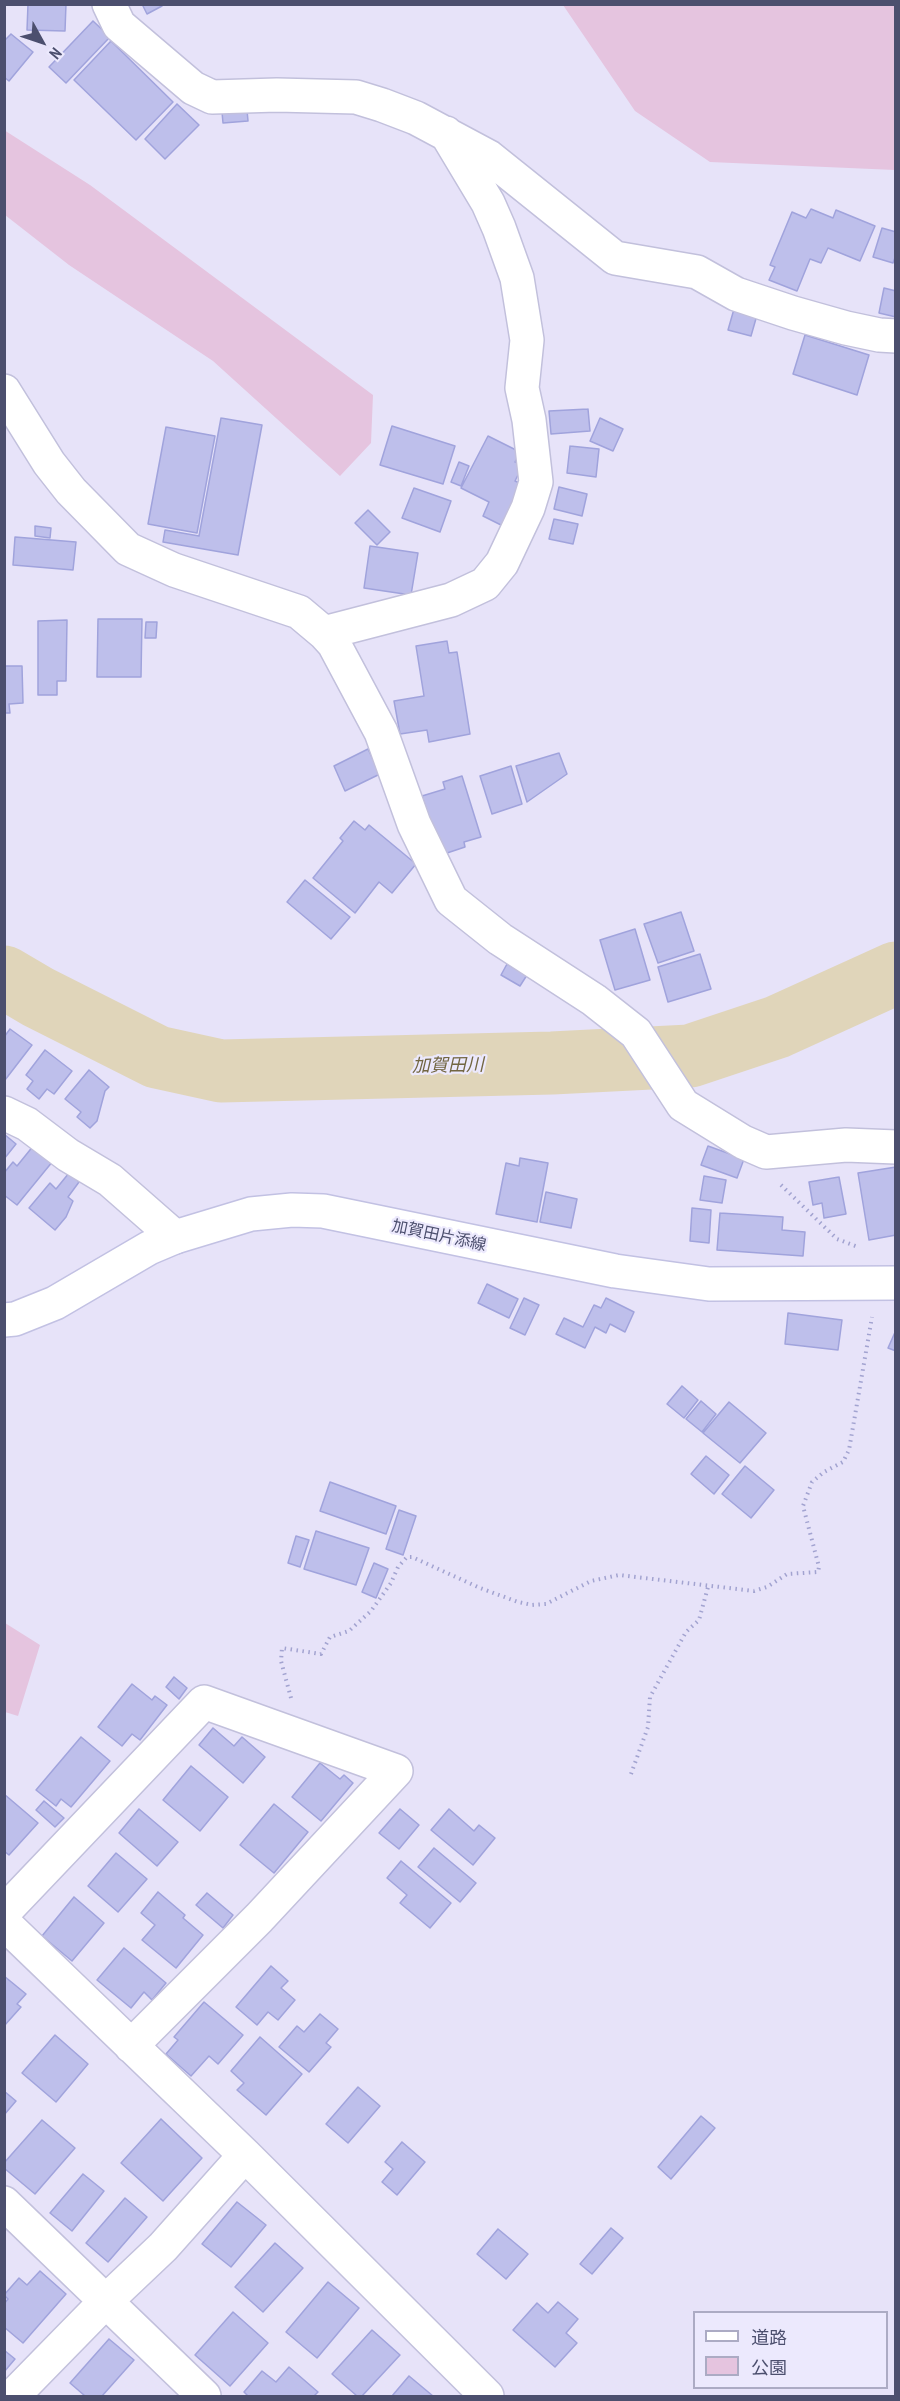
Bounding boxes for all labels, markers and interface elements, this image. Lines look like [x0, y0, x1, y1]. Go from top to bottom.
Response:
north arrow [12, 12, 72, 72]
text: N [45, 44, 66, 63]
water label: 加賀田川 [412, 1055, 484, 1077]
street label: 加賀田片添線 [390, 1217, 488, 1255]
legend [693, 2311, 888, 2389]
text: 道路 [751, 2326, 787, 2349]
text: 公園 [751, 2356, 787, 2379]

